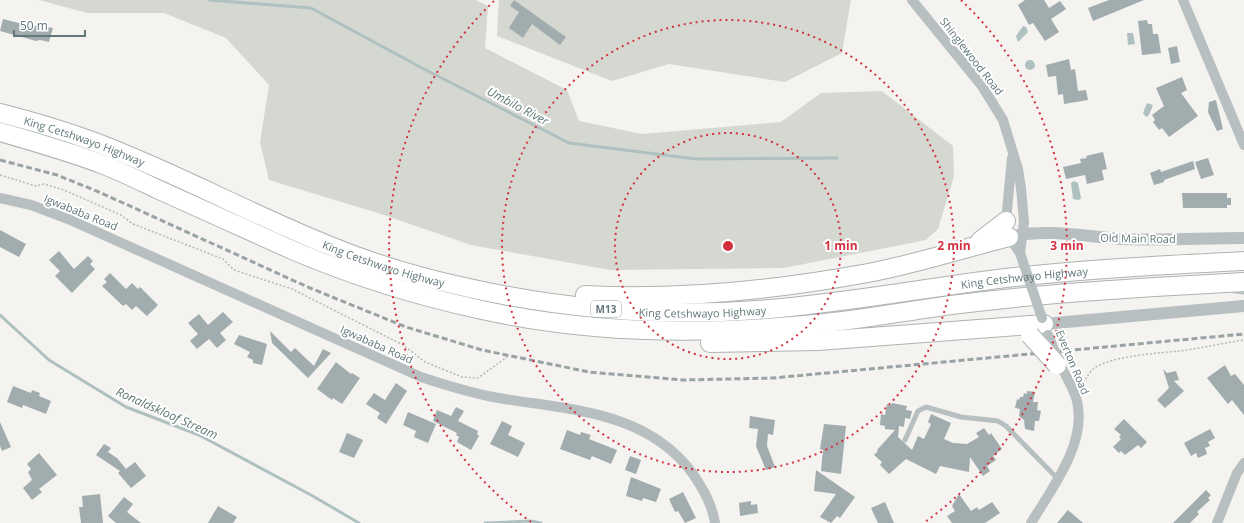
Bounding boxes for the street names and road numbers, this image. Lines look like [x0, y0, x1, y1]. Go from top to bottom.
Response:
street label: Shinglewood Road [937, 14, 1007, 98]
street label: King Cetshwayo Highway [22, 112, 148, 169]
street label: Igwababa Road [42, 190, 120, 234]
street label: Old Main Road [1100, 230, 1176, 246]
street label: King Cetshwayo Highway [321, 236, 447, 290]
street label: King Cetshwayo Highway [960, 263, 1089, 291]
road number: M13 [591, 301, 621, 317]
street label: King Cetshwayo Highway [638, 302, 767, 320]
street label: Igwababa Road [338, 321, 416, 367]
street label: Everton Road [1053, 327, 1093, 397]

